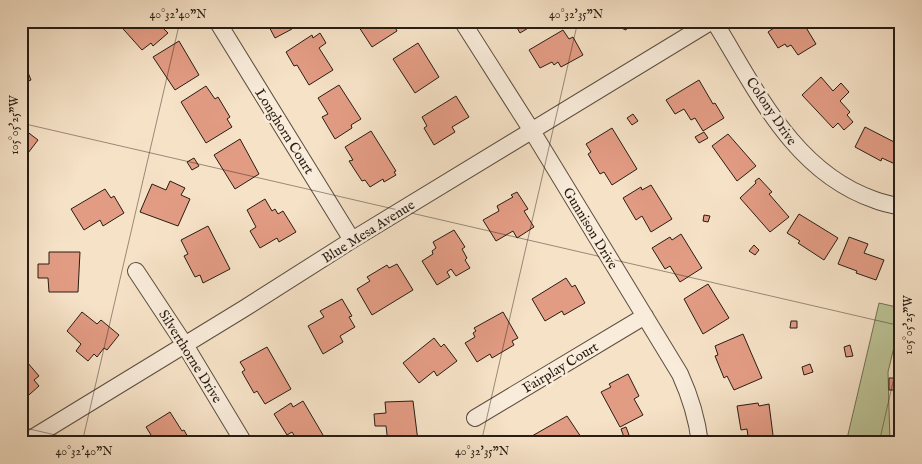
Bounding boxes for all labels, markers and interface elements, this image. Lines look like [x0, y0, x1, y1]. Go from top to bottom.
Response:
text: 40°32'40"N [149, 7, 207, 22]
text: 40°32'35"N [549, 7, 604, 22]
street label: Colony Drive [742, 74, 801, 150]
street label: Longhorn Court [251, 85, 318, 178]
text: 105°05'25"W [7, 95, 22, 155]
street label: Gunnison Drive [559, 184, 622, 273]
street label: Blue Mesa Avenue [319, 196, 419, 268]
text: 105°05'25"W [901, 295, 916, 355]
street label: Silverthorne Drive [154, 307, 226, 407]
street label: Fairplay Court [519, 338, 602, 398]
text: 40°32'40"N [55, 444, 113, 459]
text: 40°32'35"N [455, 444, 510, 459]

